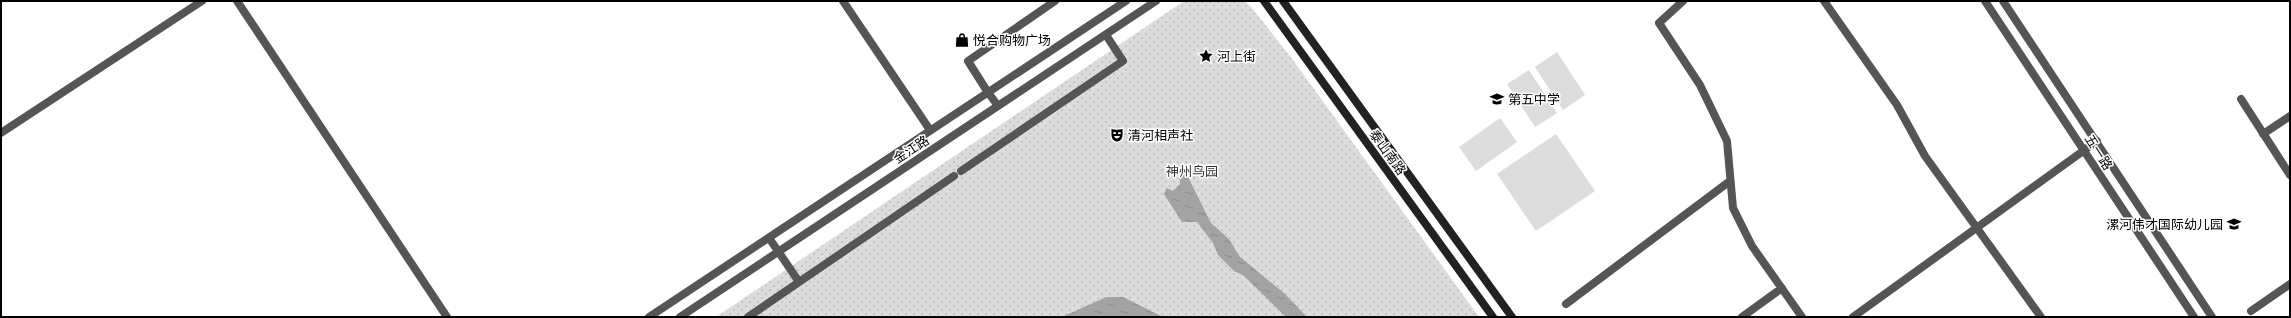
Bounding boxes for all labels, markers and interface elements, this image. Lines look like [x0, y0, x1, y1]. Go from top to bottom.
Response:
shop icon: 悦合购物广场 [954, 32, 970, 48]
place label: 悦合购物广场 [973, 33, 1051, 48]
place icon: 河上街 [1198, 48, 1214, 64]
place label: 河上街 [1217, 49, 1256, 64]
school or university icon: 第五中学 [1489, 91, 1505, 107]
place label: 第五中学 [1508, 92, 1560, 107]
theatre icon: 清河相声社 [1109, 127, 1125, 143]
street label: 泰山南路 [1366, 127, 1409, 178]
place label: 清河相声社 [1128, 128, 1193, 143]
street label: 五一路 [2082, 132, 2115, 173]
street label: 金江路 [891, 133, 932, 166]
park label: 神州鸟园 [1166, 164, 1218, 179]
school or university icon: 漯河伟才国际幼儿园 [2226, 216, 2242, 232]
place label: 漯河伟才国际幼儿园 [2106, 217, 2223, 232]

